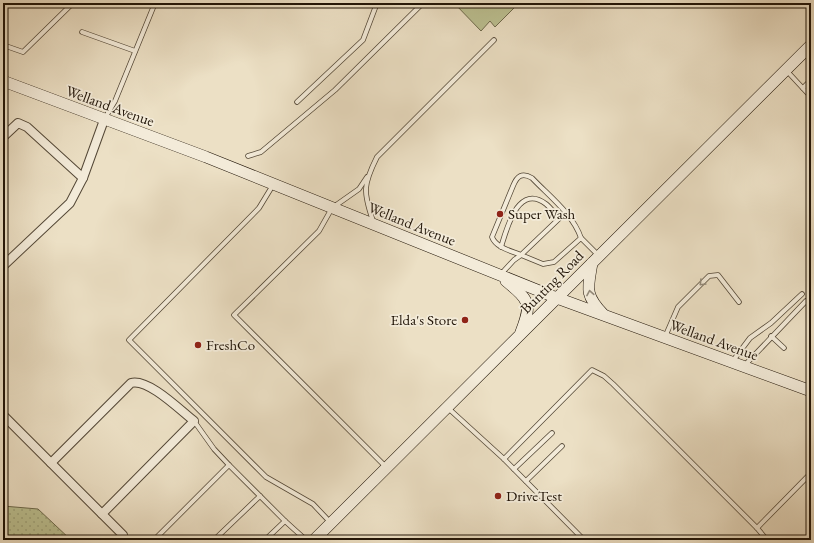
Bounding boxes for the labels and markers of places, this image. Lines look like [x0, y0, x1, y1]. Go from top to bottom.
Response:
place label: Super Wash [508, 204, 576, 223]
marker: Super Wash [495, 209, 505, 219]
place label: Elda's Store [391, 310, 457, 329]
marker: Elda's Store [460, 315, 470, 325]
place label: FreshCo [206, 335, 255, 354]
marker: FreshCo [193, 340, 203, 350]
place label: DriveTest [506, 486, 562, 505]
marker: DriveTest [493, 491, 503, 501]

